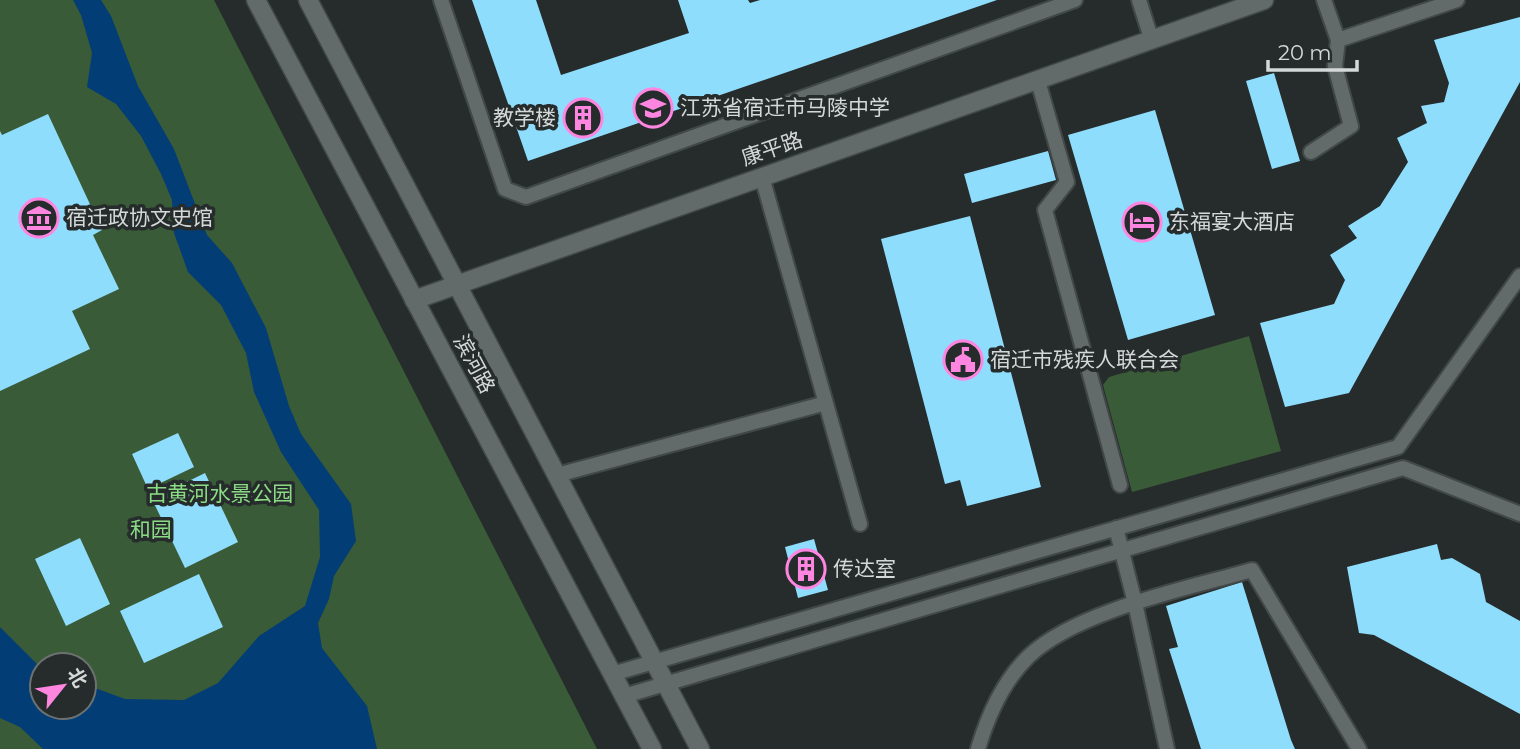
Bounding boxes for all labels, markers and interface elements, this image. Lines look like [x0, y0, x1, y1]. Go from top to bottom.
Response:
scale bar [1268, 28, 1357, 72]
text: 20 m [1278, 40, 1332, 65]
school or university icon: 江苏省宿迁市马陵中学 [632, 87, 674, 129]
place label: 江苏省宿迁市马陵中学 [680, 95, 890, 120]
building icon: 教学楼 [562, 97, 604, 139]
place label: 教学楼 [493, 105, 556, 130]
street label: 康平路 [738, 126, 806, 171]
museum icon: 宿迁政协文史馆 [18, 197, 60, 239]
hotel icon: 东福宴大酒店 [1121, 201, 1163, 243]
place label: 宿迁政协文史馆 [66, 205, 213, 230]
place label: 东福宴大酒店 [1169, 209, 1295, 234]
street label: 滨河路 [449, 330, 500, 397]
public building icon: 宿迁市残疾人联合会 [942, 339, 984, 381]
place label: 宿迁市残疾人联合会 [990, 347, 1179, 372]
park label: 古黄河水景公园 [147, 481, 294, 506]
park label: 和园 [130, 517, 172, 542]
building icon: 传达室 [785, 548, 827, 590]
place label: 传达室 [833, 556, 896, 581]
north arrow [28, 651, 98, 721]
text: 北 [63, 664, 92, 692]

